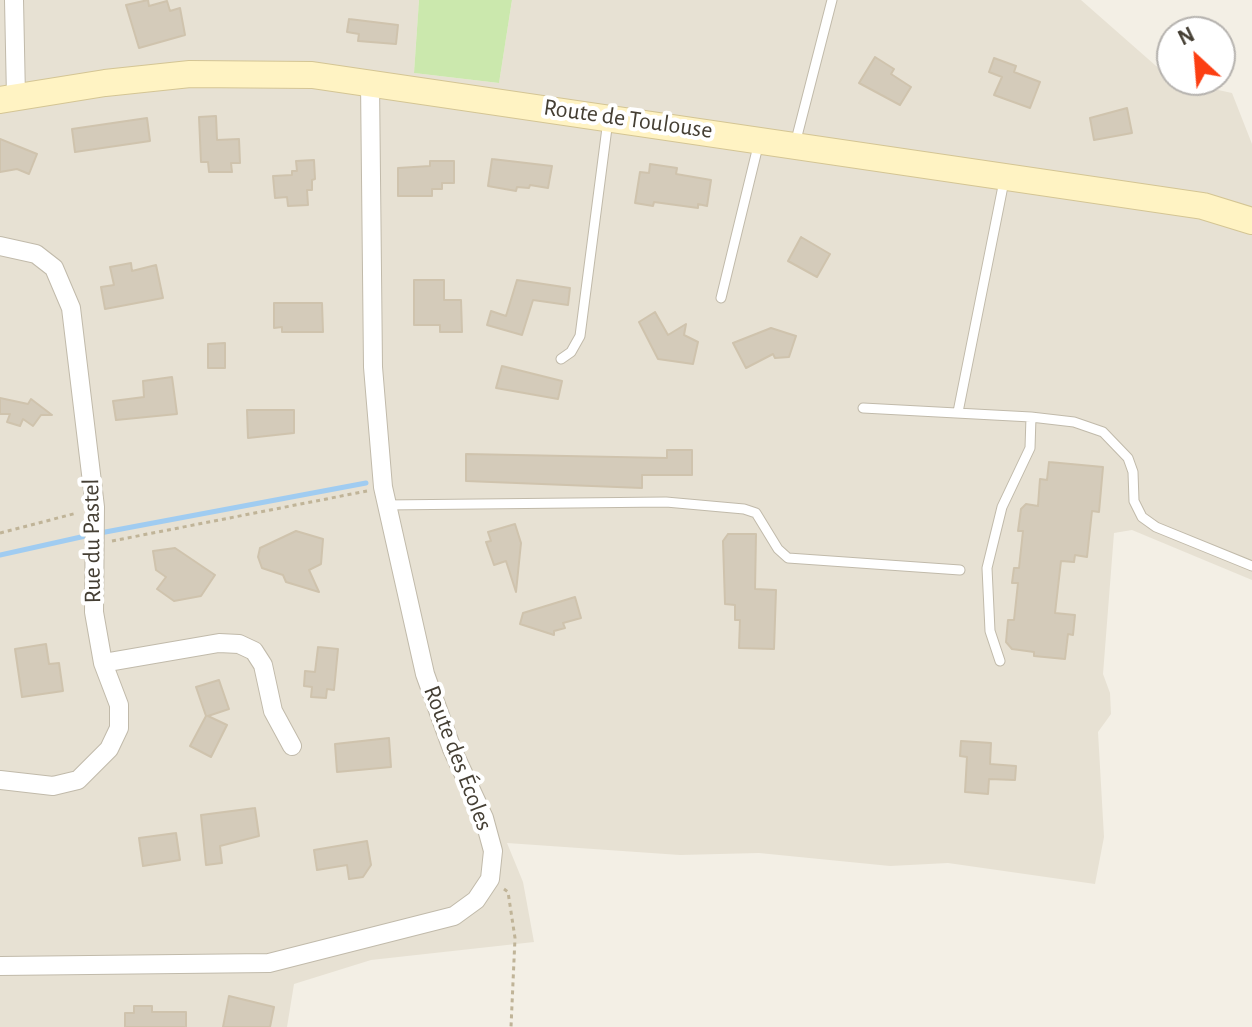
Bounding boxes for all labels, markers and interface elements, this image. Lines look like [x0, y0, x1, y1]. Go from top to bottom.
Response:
north arrow [1156, 16, 1236, 96]
text: N [1175, 23, 1198, 49]
street label: Route de Toulouse [542, 93, 714, 145]
street label: Rue du Pastel [77, 478, 107, 604]
street label: Route des Écoles [417, 681, 499, 835]

